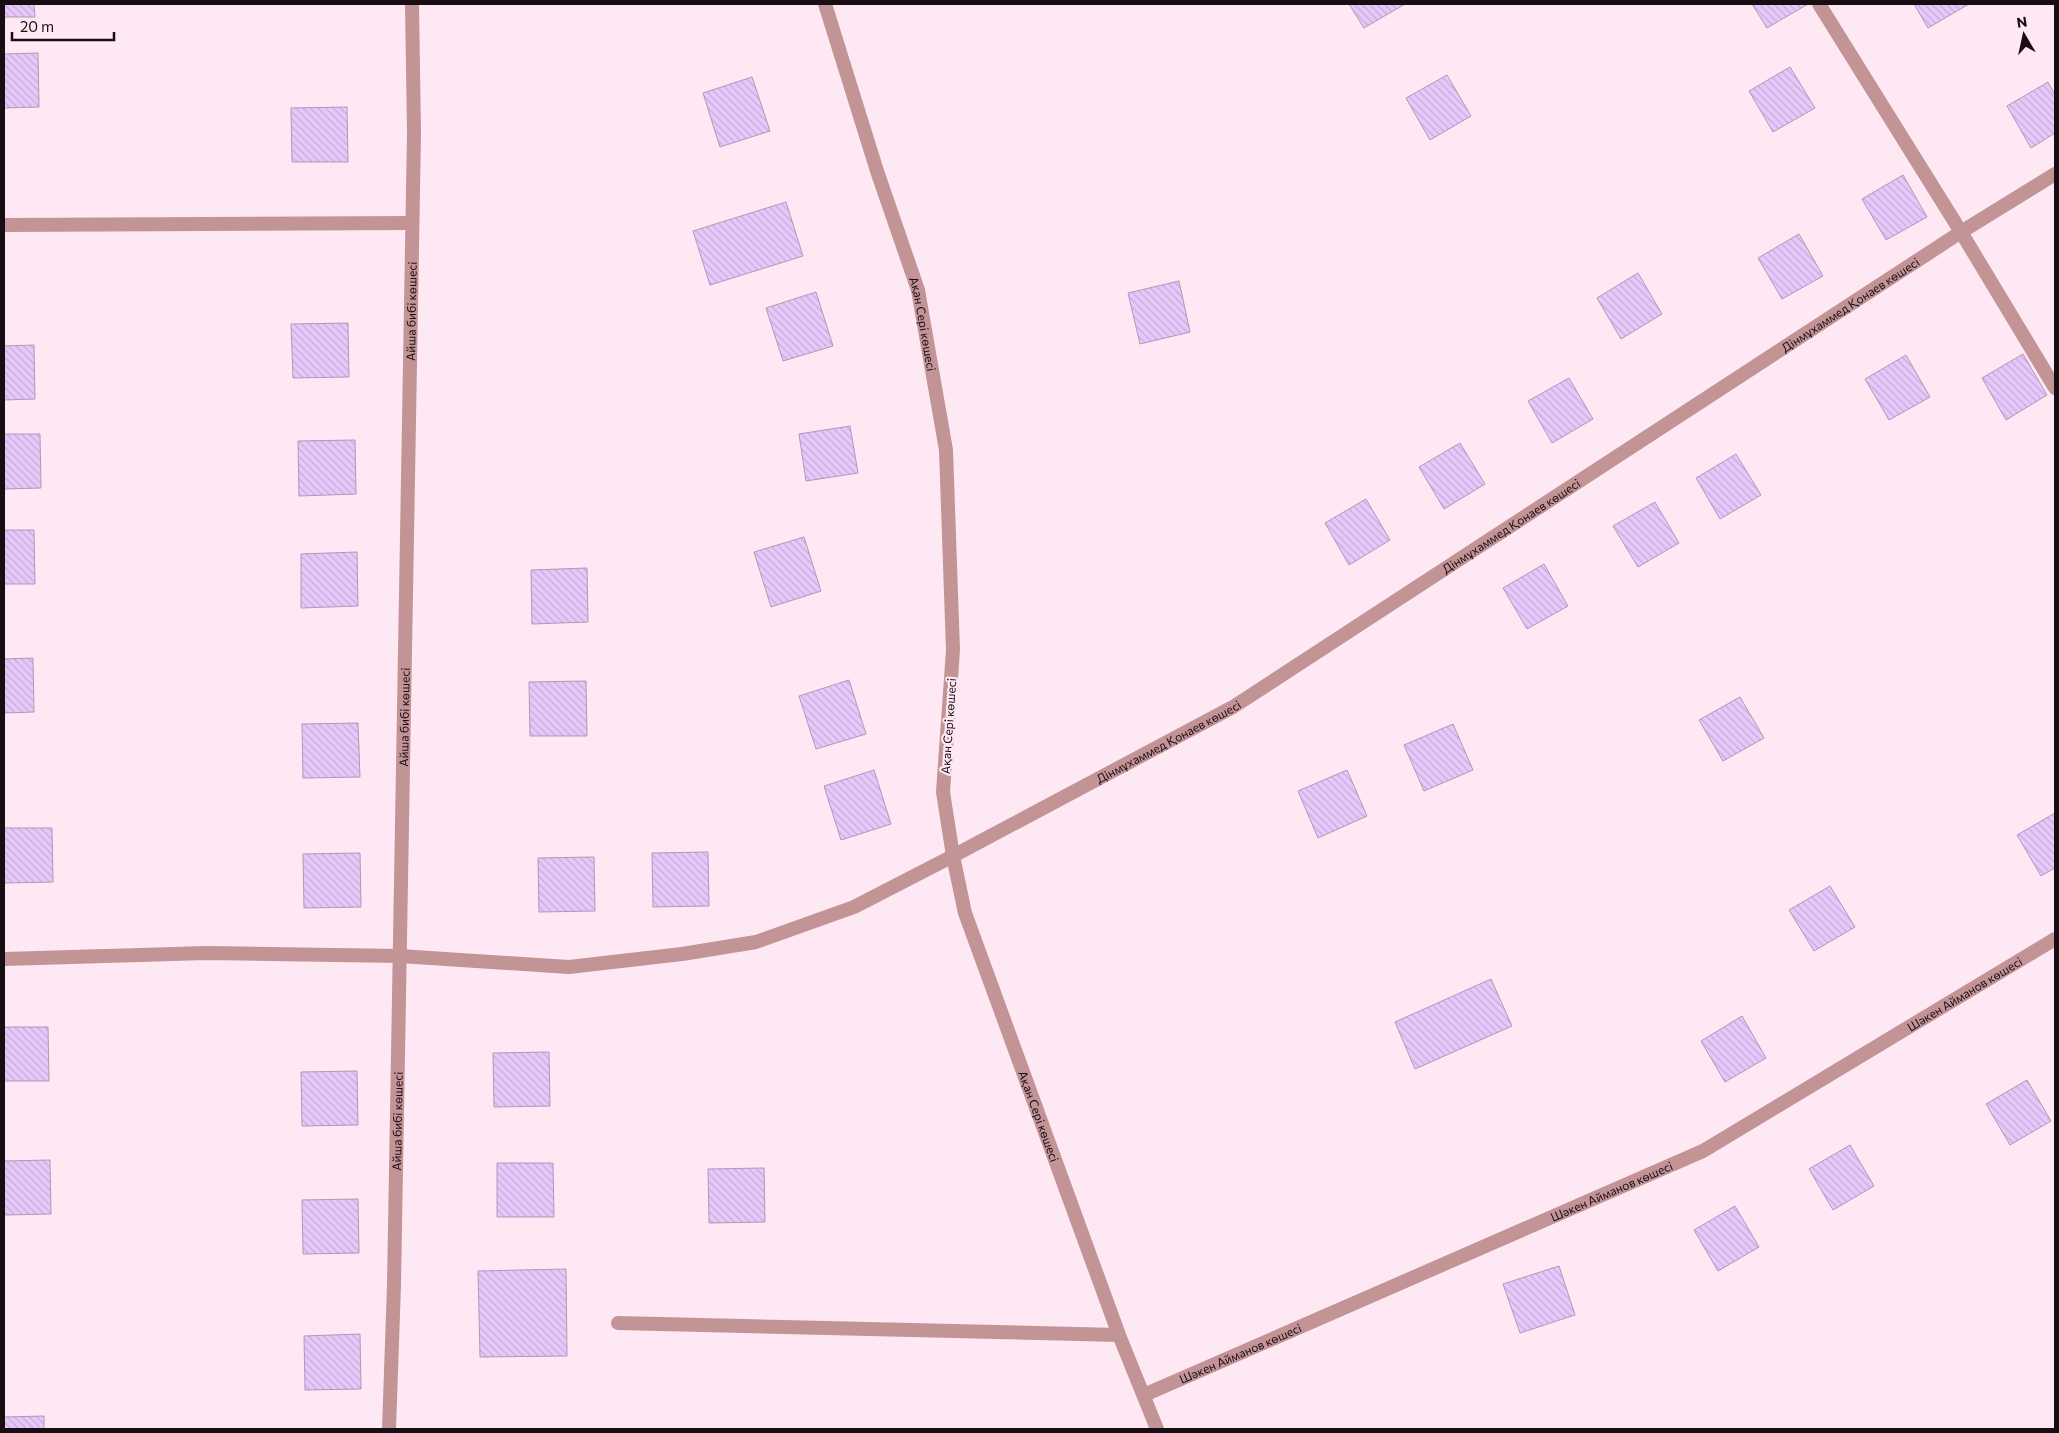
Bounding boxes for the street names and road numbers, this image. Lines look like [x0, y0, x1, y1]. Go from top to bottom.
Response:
street label: Дінмұхаммед Қонаев көшесі [1778, 254, 1922, 354]
street label: Айша бибі көшесі [403, 262, 419, 361]
street label: Ақан Сері көшесі [907, 275, 939, 372]
street label: Дінмұхаммед Қонаев көшесі [1439, 476, 1582, 576]
street label: Айша бибі көшесі [396, 667, 412, 767]
street label: Ақан Сері көшесі [938, 678, 958, 774]
street label: Дінмұхаммед Қонаев көшесі [1094, 697, 1243, 786]
street label: Шәкен Айманов көшесі [1904, 954, 2024, 1034]
street label: Ақан Сері көшесі [1016, 1069, 1062, 1164]
street label: Айша бибі көшесі [389, 1071, 405, 1171]
street label: Шәкен Айманов көшесі [1548, 1158, 1675, 1224]
street label: Шәкен Айманов көшесі [1177, 1320, 1303, 1386]

